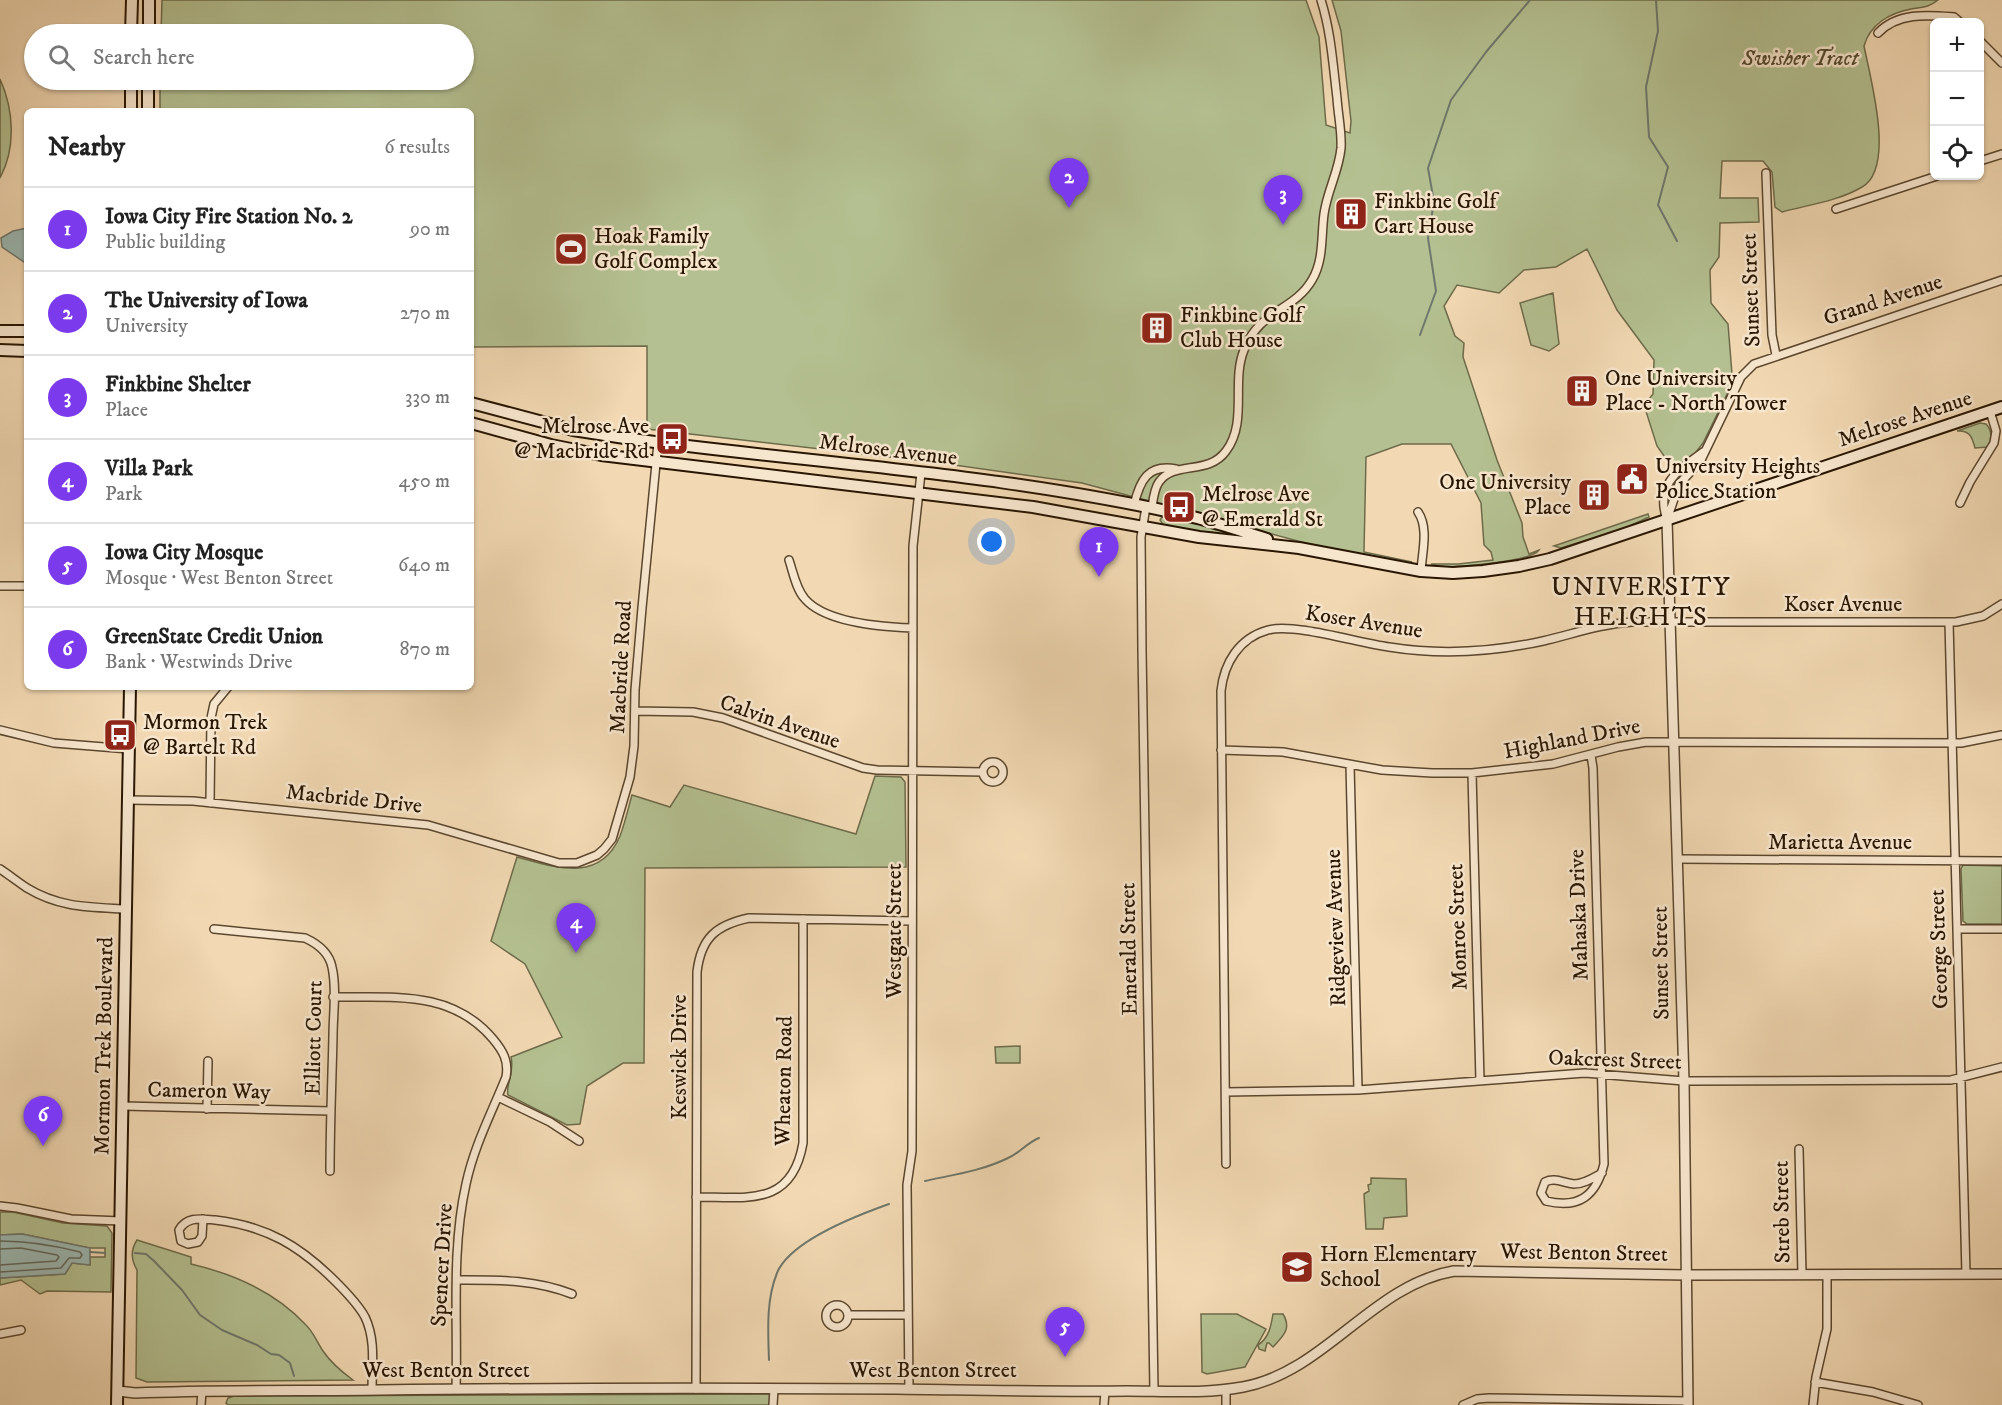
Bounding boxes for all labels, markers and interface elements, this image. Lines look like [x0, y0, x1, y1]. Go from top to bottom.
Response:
map controls [1930, 18, 1984, 180]
button: + [1930, 18, 1984, 72]
search box [24, 24, 474, 90]
icon: search [45, 41, 78, 74]
text: Search here [93, 44, 195, 71]
park label: Swisher Tract [1741, 45, 1859, 72]
button: − [1930, 72, 1984, 126]
button: locate [1930, 126, 1984, 180]
text: Nearby [48, 131, 125, 164]
text: 6 results [384, 135, 450, 160]
pin: 2 [1050, 158, 1088, 208]
pin: 3 [1264, 176, 1302, 225]
place label: Finkbine Golf Cart House [1374, 188, 1500, 240]
building icon: Finkbine Golf Cart House [1333, 196, 1369, 232]
text: Iowa City Fire Station No. 2 [105, 203, 353, 230]
text: 1 [64, 217, 71, 242]
text: 90 m [410, 217, 450, 242]
place label: Hoak Family Golf Complex [594, 223, 718, 275]
text: Public building [105, 230, 225, 255]
sports icon: Hoak Family Golf Complex [553, 231, 589, 267]
street label: Sunset Street [1736, 233, 1766, 347]
street label: Grand Avenue [1820, 268, 1946, 332]
text: The University of Iowa [105, 287, 308, 314]
text: 2 [63, 301, 72, 326]
text: 270 m [400, 301, 450, 326]
place label: Finkbine Golf Club House [1180, 302, 1306, 354]
building icon: Finkbine Golf Club House [1139, 310, 1175, 346]
text: University [105, 314, 188, 339]
place label: One University Place - North Tower [1605, 365, 1787, 417]
text: Finkbine Shelter [105, 371, 251, 398]
building icon: One University Place - North Tower [1564, 373, 1600, 409]
text: 3 [64, 385, 71, 410]
text: 330 m [405, 385, 450, 410]
street label: Melrose Avenue [1835, 385, 1975, 453]
text: Place [105, 398, 148, 423]
place label: Melrose Ave @ Macbride Rd [514, 413, 649, 465]
bus stop icon: Melrose Ave @ Macbride Rd [654, 421, 690, 457]
street label: Melrose Avenue [817, 428, 959, 472]
place label: University Heights Police Station [1655, 453, 1820, 505]
text: Villa Park [105, 455, 193, 482]
public building icon: University Heights Police Station [1614, 461, 1650, 497]
text: 4 [62, 469, 73, 494]
text: 450 m [399, 469, 450, 494]
place label: One University Place [1439, 469, 1572, 521]
building icon: One University Place [1576, 477, 1612, 513]
place label: Melrose Ave @ Emerald St [1202, 481, 1323, 533]
text: Park [105, 482, 142, 507]
bus stop icon: Melrose Ave @ Emerald St [1161, 489, 1197, 525]
your location [977, 527, 1006, 556]
pin: 1 [1080, 528, 1118, 577]
text: Iowa City Mosque [105, 539, 263, 566]
text: 5 [63, 553, 72, 578]
text: 640 m [398, 553, 450, 578]
text: Mosque · West Benton Street [105, 566, 333, 591]
district label: UNIVERSITY HEIGHTS [1551, 571, 1731, 634]
street label: Koser Avenue [1784, 591, 1902, 618]
street label: Koser Avenue [1303, 599, 1425, 645]
street label: Macbride Road [604, 600, 638, 734]
text: GreenState Credit Union [105, 623, 323, 650]
text: 6 [62, 637, 73, 662]
text: 870 m [399, 637, 450, 662]
text: Bank · Westwinds Drive [105, 650, 292, 675]
street label: Calvin Avenue [716, 689, 844, 755]
place label: Mormon Trek @ Bartelt Rd [143, 709, 268, 761]
street label: Highland Drive [1501, 713, 1643, 765]
bus stop icon: Mormon Trek @ Bartelt Rd [102, 717, 138, 753]
street label: Macbride Drive [285, 778, 423, 820]
street label: Marietta Avenue [1768, 829, 1912, 856]
street label: Ridgeview Avenue [1320, 849, 1352, 1007]
street label: Mahaska Drive [1563, 849, 1595, 981]
street label: Westgate Street [881, 863, 908, 1000]
street label: Monroe Street [1442, 863, 1474, 991]
street label: Emerald Street [1114, 882, 1144, 1016]
street label: George Street [1923, 889, 1955, 1009]
pin: 4 [556, 904, 596, 953]
street label: Sunset Street [1647, 906, 1675, 1020]
street label: Mormon Trek Boulevard [89, 937, 119, 1155]
street label: Elliott Court [299, 980, 329, 1096]
street label: Keswick Drive [666, 994, 693, 1120]
street label: Wheaton Road [769, 1016, 799, 1147]
street label: Oakcrest Street [1548, 1044, 1682, 1076]
street label: Cameron Way [147, 1076, 271, 1106]
pin: 6 [24, 1096, 63, 1146]
street label: Streb Street [1768, 1160, 1796, 1264]
street label: Spencer Drive [425, 1203, 459, 1327]
street label: West Benton Street [1499, 1238, 1668, 1268]
place label: Horn Elementary School [1320, 1241, 1477, 1293]
school or university icon: Horn Elementary School [1279, 1249, 1315, 1285]
pin: 5 [1046, 1308, 1084, 1357]
street label: West Benton Street [361, 1357, 530, 1384]
street label: West Benton Street [848, 1357, 1017, 1384]

